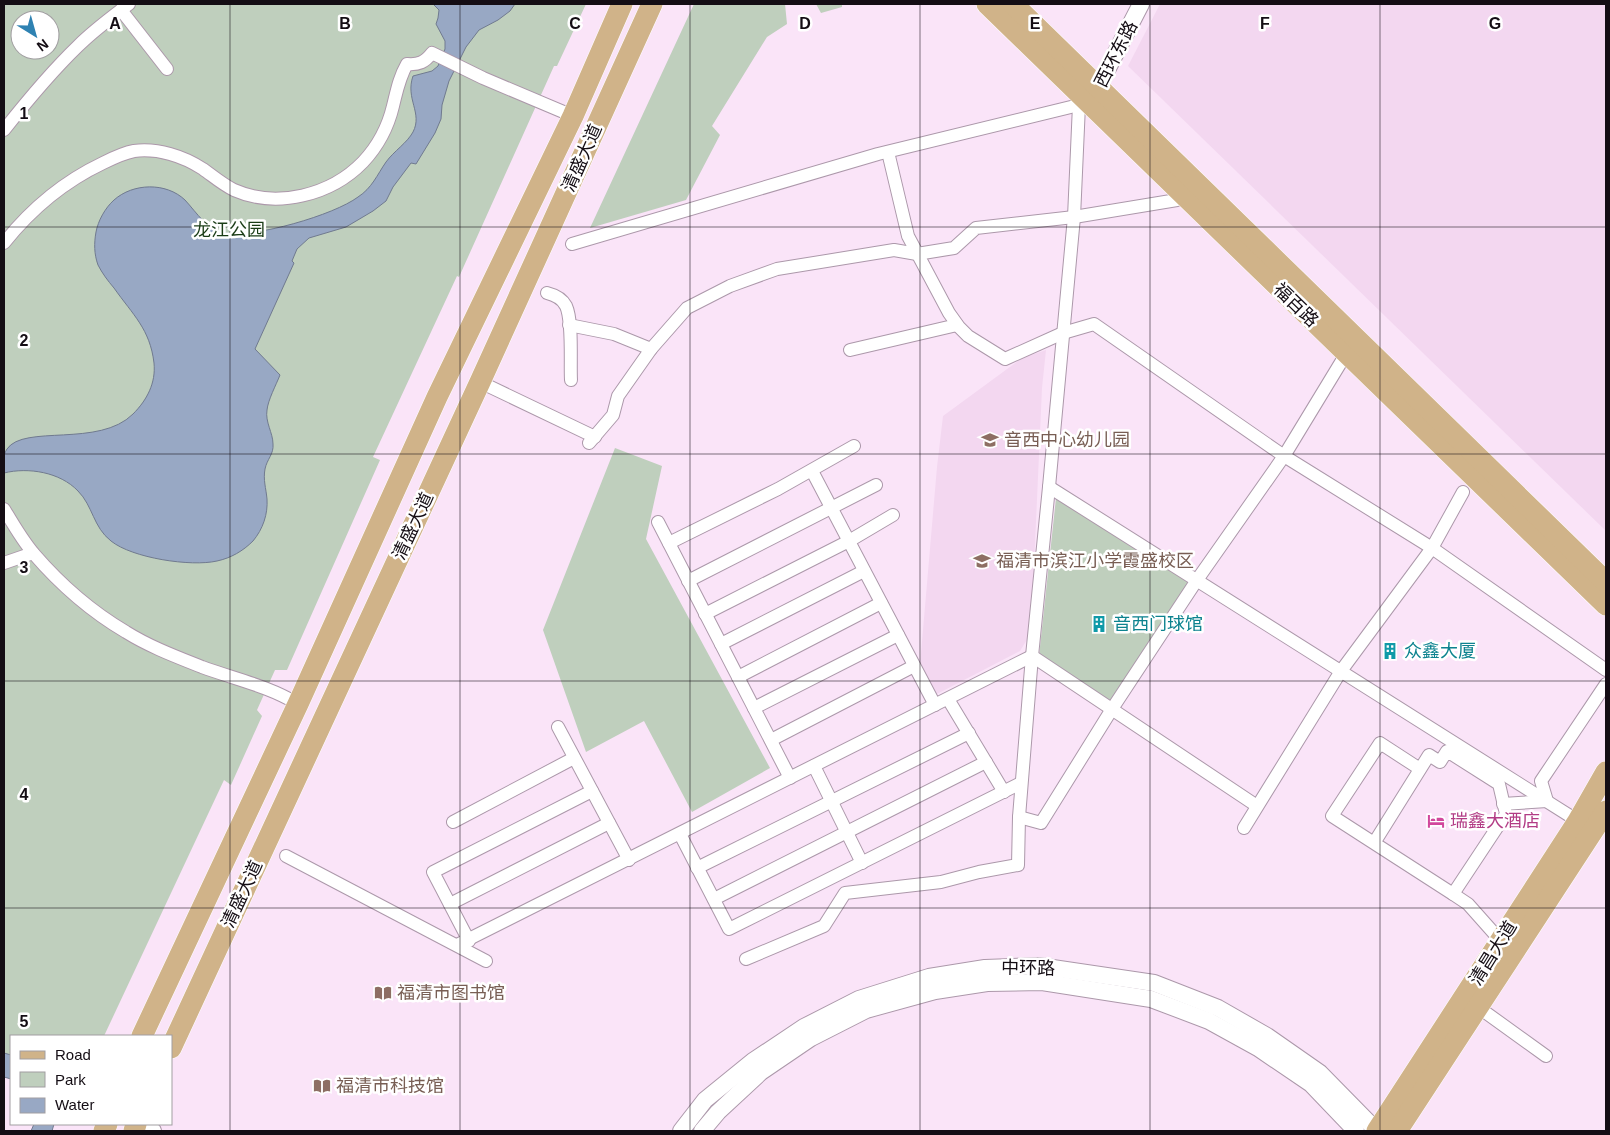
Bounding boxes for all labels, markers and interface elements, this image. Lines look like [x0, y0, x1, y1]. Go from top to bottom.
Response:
north arrow [10, 10, 60, 60]
text: A [109, 15, 121, 32]
text: B [339, 15, 351, 32]
text: C [569, 15, 581, 32]
text: D [799, 15, 811, 32]
text: E [1030, 15, 1041, 32]
text: F [1260, 15, 1270, 32]
text: G [1489, 15, 1501, 32]
street label: 西环东路 [1091, 17, 1141, 91]
text: N [34, 36, 52, 55]
text: 1 [20, 105, 29, 122]
street label: 清盛大道 [558, 121, 606, 195]
park label: 龙江公园 [193, 220, 265, 240]
street label: 福百路 [1270, 279, 1322, 331]
text: 2 [20, 332, 29, 349]
school or university icon: 音西中心幼儿园 [980, 430, 1000, 450]
place label: 音西中心幼儿园 [1004, 430, 1130, 450]
street label: 清盛大道 [389, 489, 437, 563]
school or university icon: 福清市滨江小学霞盛校区 [972, 551, 992, 571]
place label: 福清市滨江小学霞盛校区 [996, 551, 1194, 571]
text: 3 [20, 559, 29, 576]
building icon: 音西门球馆 [1089, 614, 1109, 634]
place label: 音西门球馆 [1113, 614, 1203, 634]
building icon: 众鑫大厦 [1380, 641, 1400, 661]
place label: 众鑫大厦 [1404, 641, 1476, 661]
text: 4 [20, 786, 29, 803]
hotel icon: 瑞鑫大酒店 [1426, 811, 1446, 831]
place label: 瑞鑫大酒店 [1450, 811, 1540, 831]
street label: 清盛大道 [218, 857, 266, 931]
street label: 清昌大道 [1465, 917, 1521, 989]
street label: 中环路 [1001, 958, 1055, 978]
library icon: 福清市图书馆 [373, 983, 393, 1003]
place label: 福清市图书馆 [397, 983, 505, 1003]
text: 5 [20, 1013, 29, 1030]
legend [10, 1035, 172, 1125]
text: Road [55, 1046, 91, 1063]
text: Park [55, 1071, 86, 1088]
library icon: 福清市科技馆 [312, 1076, 332, 1096]
place label: 福清市科技馆 [336, 1076, 444, 1096]
text: Water [55, 1096, 94, 1113]

